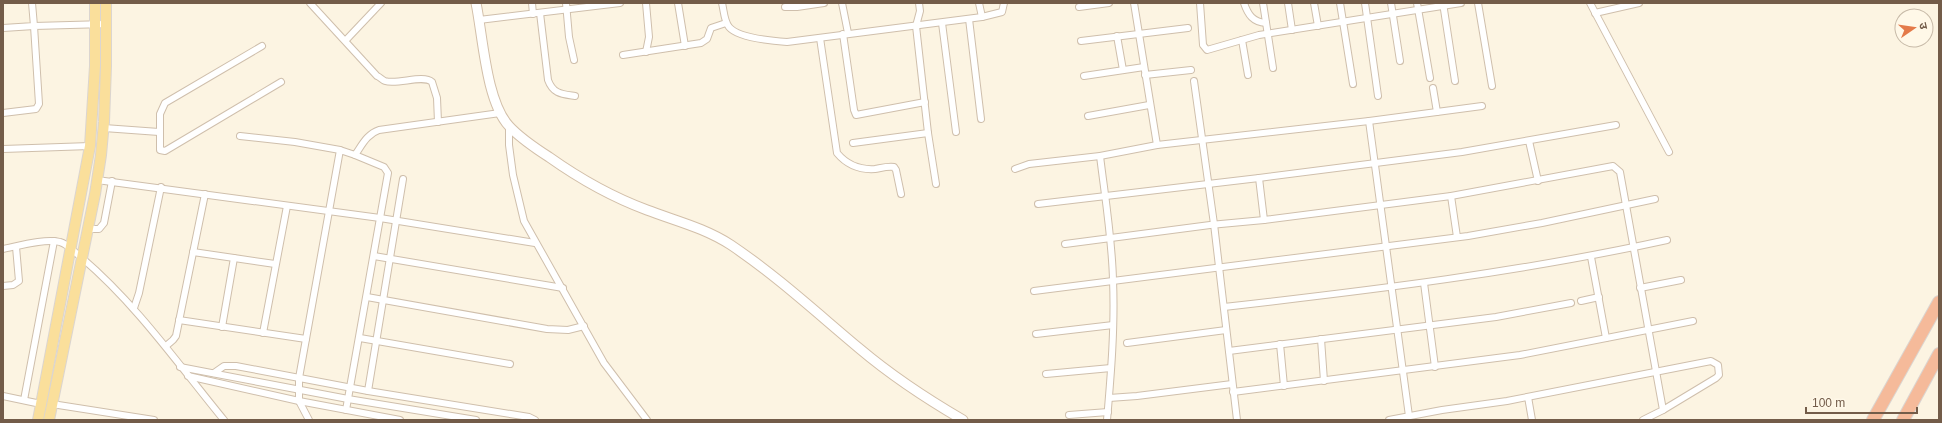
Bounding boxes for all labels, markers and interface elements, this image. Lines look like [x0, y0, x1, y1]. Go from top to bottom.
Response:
north arrow [1894, 8, 1934, 48]
text: उ [1917, 21, 1930, 31]
scale bar [1806, 389, 1917, 415]
text: 100 m [1812, 396, 1845, 410]

